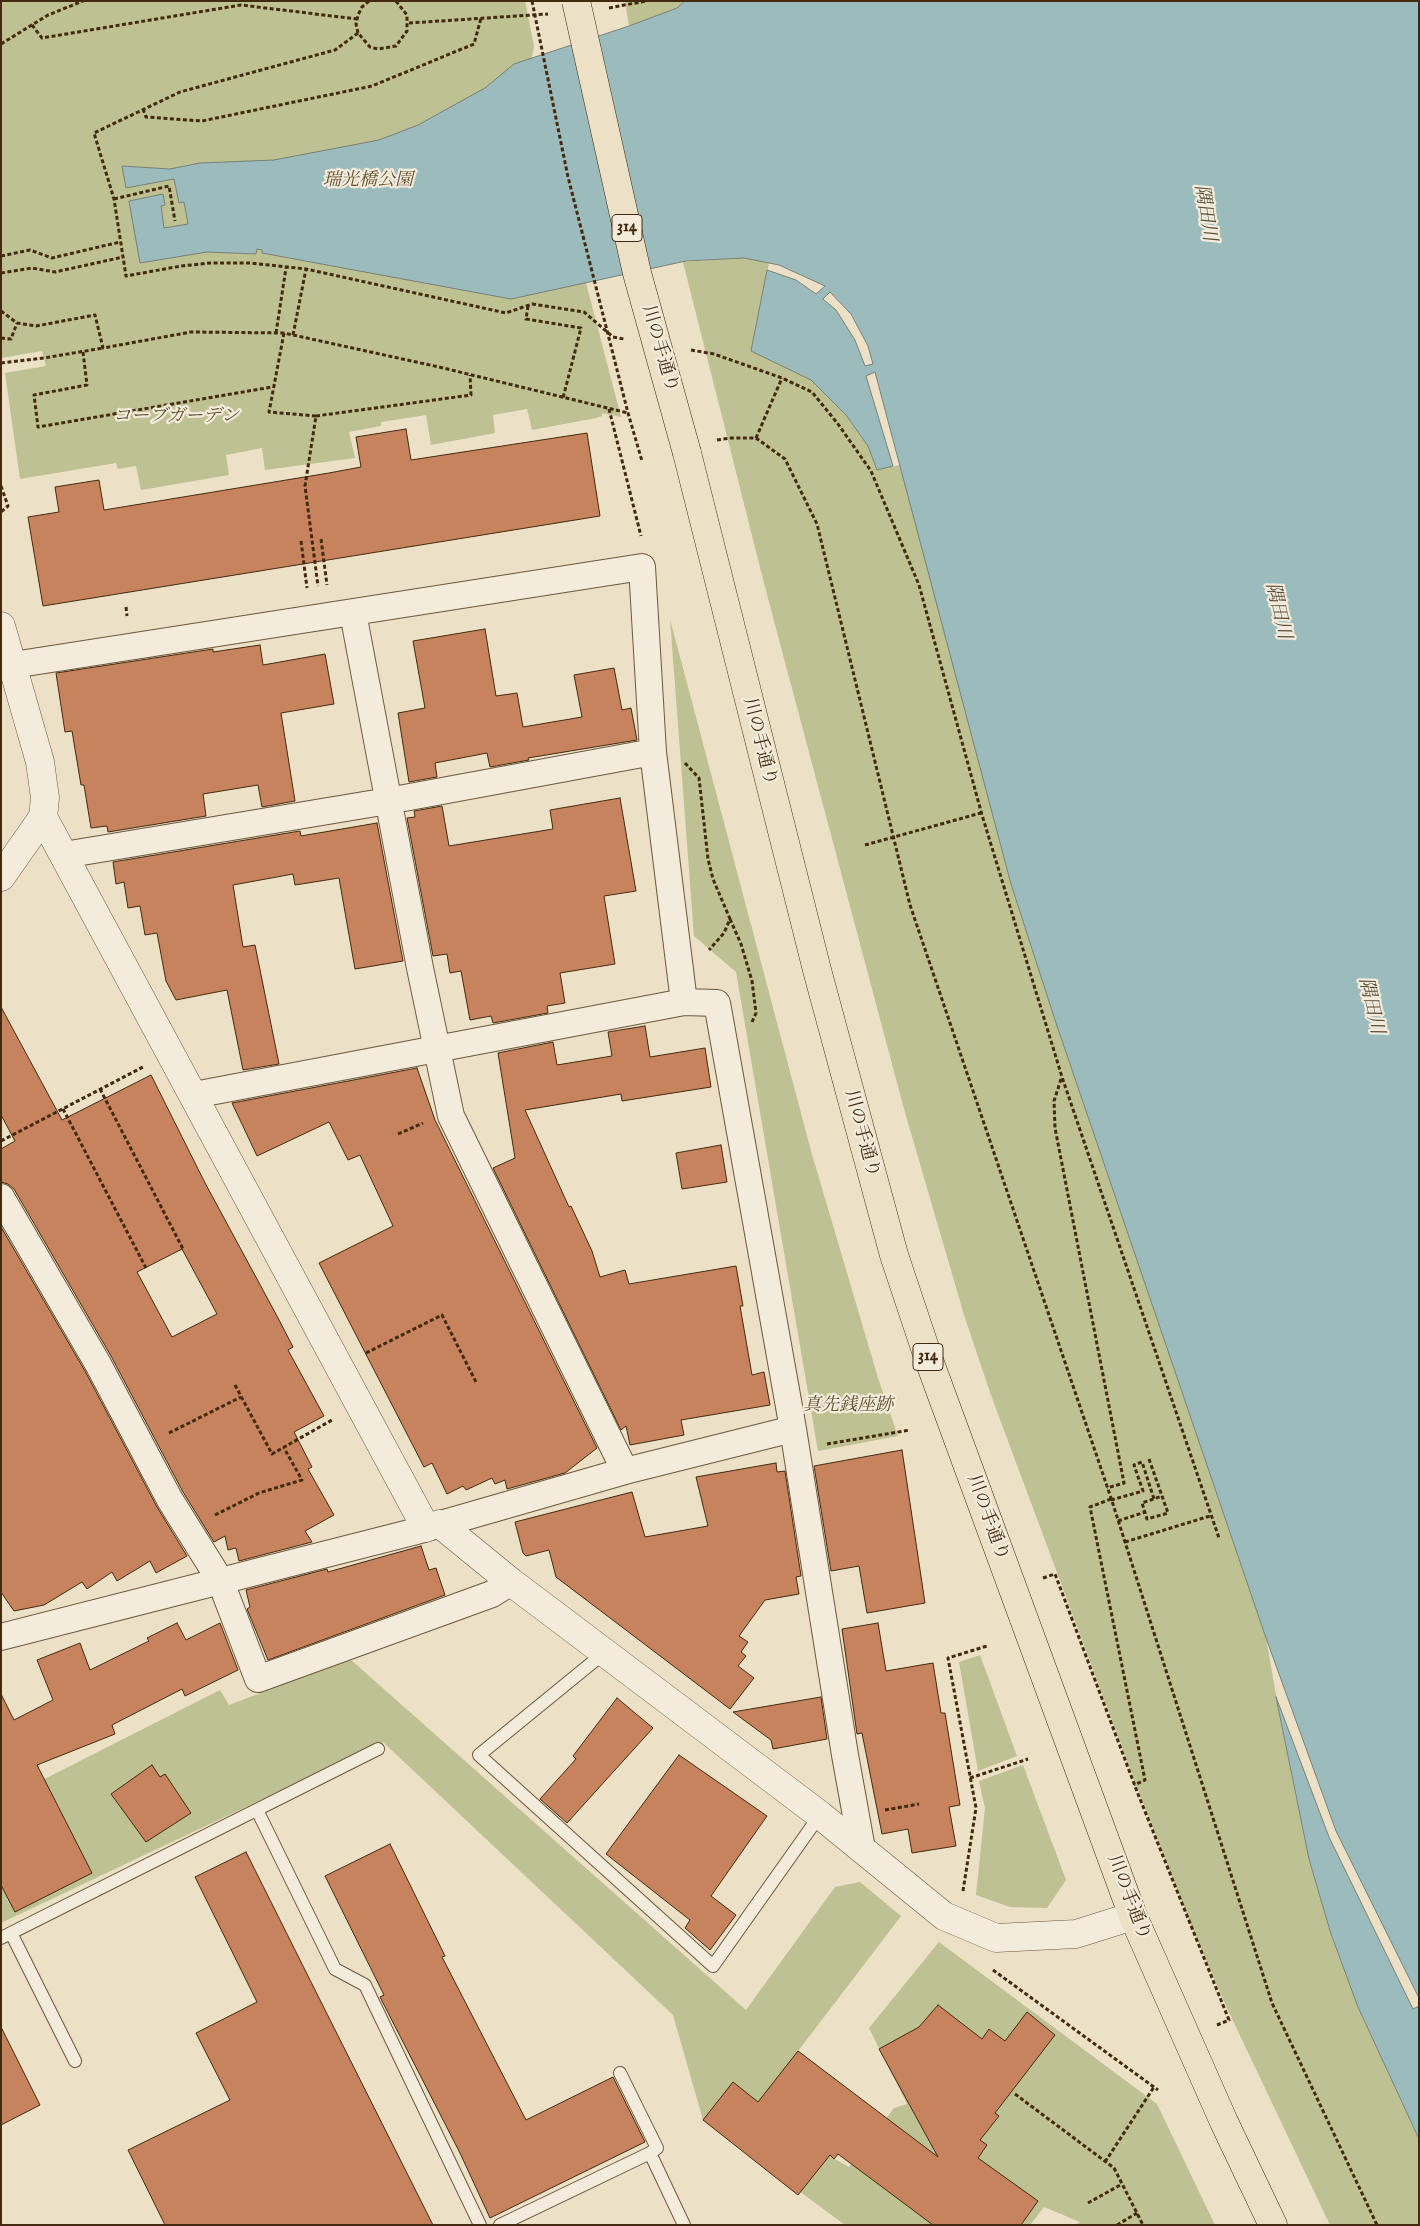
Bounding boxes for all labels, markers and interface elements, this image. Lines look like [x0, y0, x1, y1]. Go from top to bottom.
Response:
park label: 瑞光橋公園 [323, 170, 413, 192]
water label: 隅田川 [1188, 183, 1220, 243]
road number: 314 [612, 214, 642, 242]
street label: 川の手通り [636, 303, 682, 395]
park label: コーブガーデン [113, 406, 239, 428]
water label: 隅田川 [1259, 581, 1295, 641]
street label: 川の手通り [738, 696, 780, 788]
water label: 隅田川 [1352, 976, 1388, 1036]
street label: 川の手通り [839, 1088, 883, 1180]
road number: 314 [913, 1344, 943, 1370]
park label: 真先銭座跡 [803, 1395, 893, 1417]
street label: 川の手通り [961, 1472, 1013, 1564]
street label: 川の手通り [1102, 1852, 1154, 1944]

